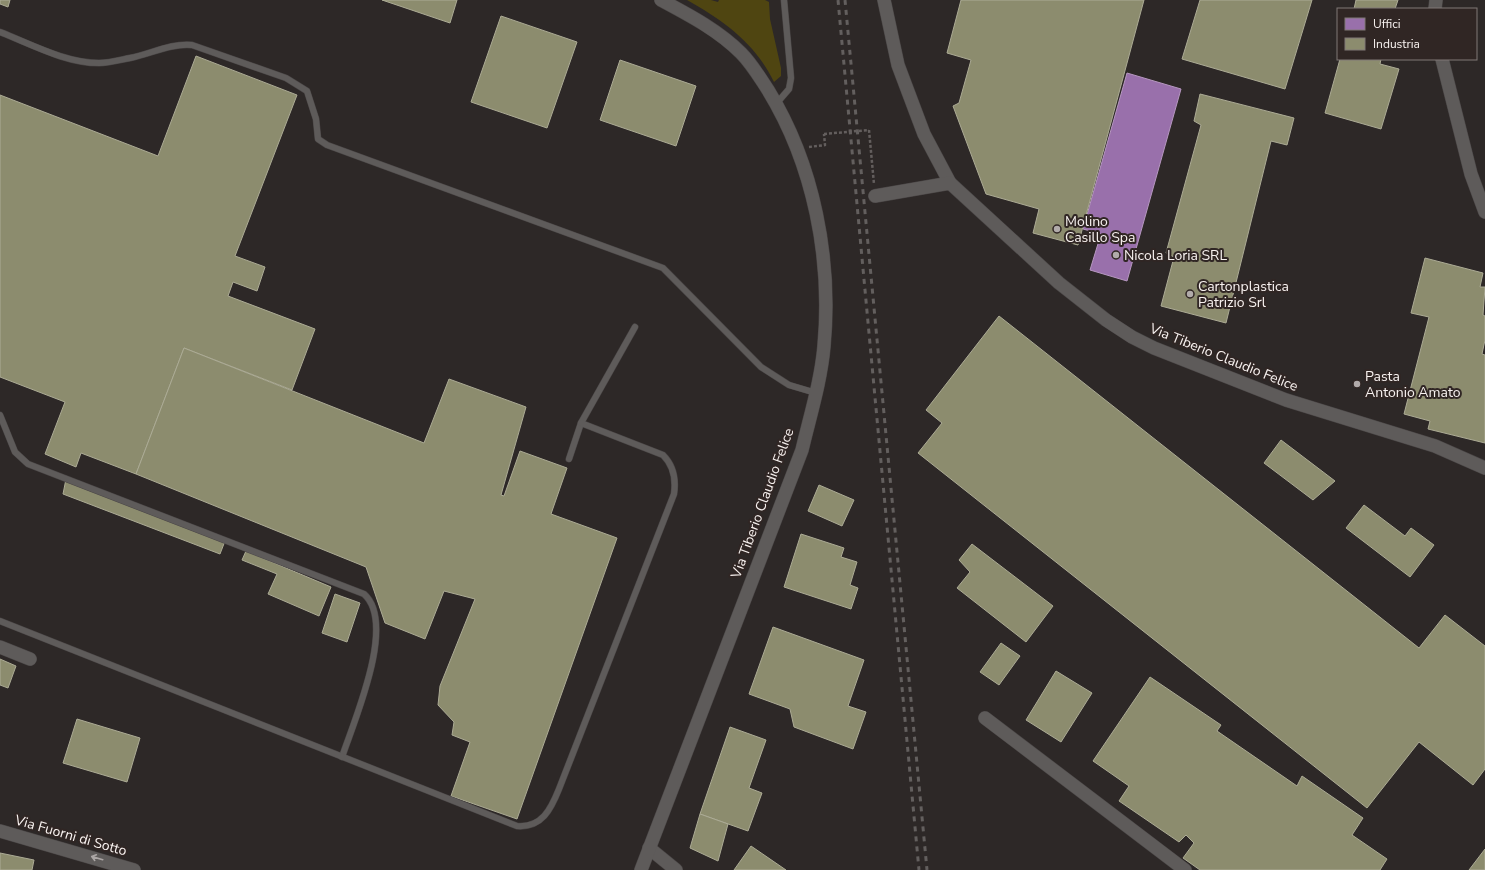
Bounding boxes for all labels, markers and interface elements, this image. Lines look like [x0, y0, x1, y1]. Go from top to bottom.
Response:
legend [1337, 8, 1477, 60]
text: Uffici [1373, 16, 1401, 32]
text: Industria [1373, 36, 1420, 52]
place label: Molino Casillo Spa [1065, 212, 1135, 247]
marker: Molino Casillo Spa [1052, 224, 1062, 234]
place label: Nicola Loria SRL [1124, 246, 1227, 265]
marker: Nicola Loria SRL [1111, 250, 1121, 260]
place label: Cartonplastica Patrizio Srl [1198, 277, 1289, 312]
marker: Cartonplastica Patrizio Srl [1185, 289, 1195, 299]
street label: Via Tiberio Claudio Felice [1146, 319, 1301, 396]
place label: Pasta Antonio Amato [1365, 367, 1461, 402]
marker: Pasta Antonio Amato [1352, 379, 1362, 389]
street label: Via Tiberio Claudio Felice [726, 425, 799, 582]
street label: Via Fuorni di Sotto [12, 810, 129, 861]
one-way arrow [91, 854, 104, 861]

